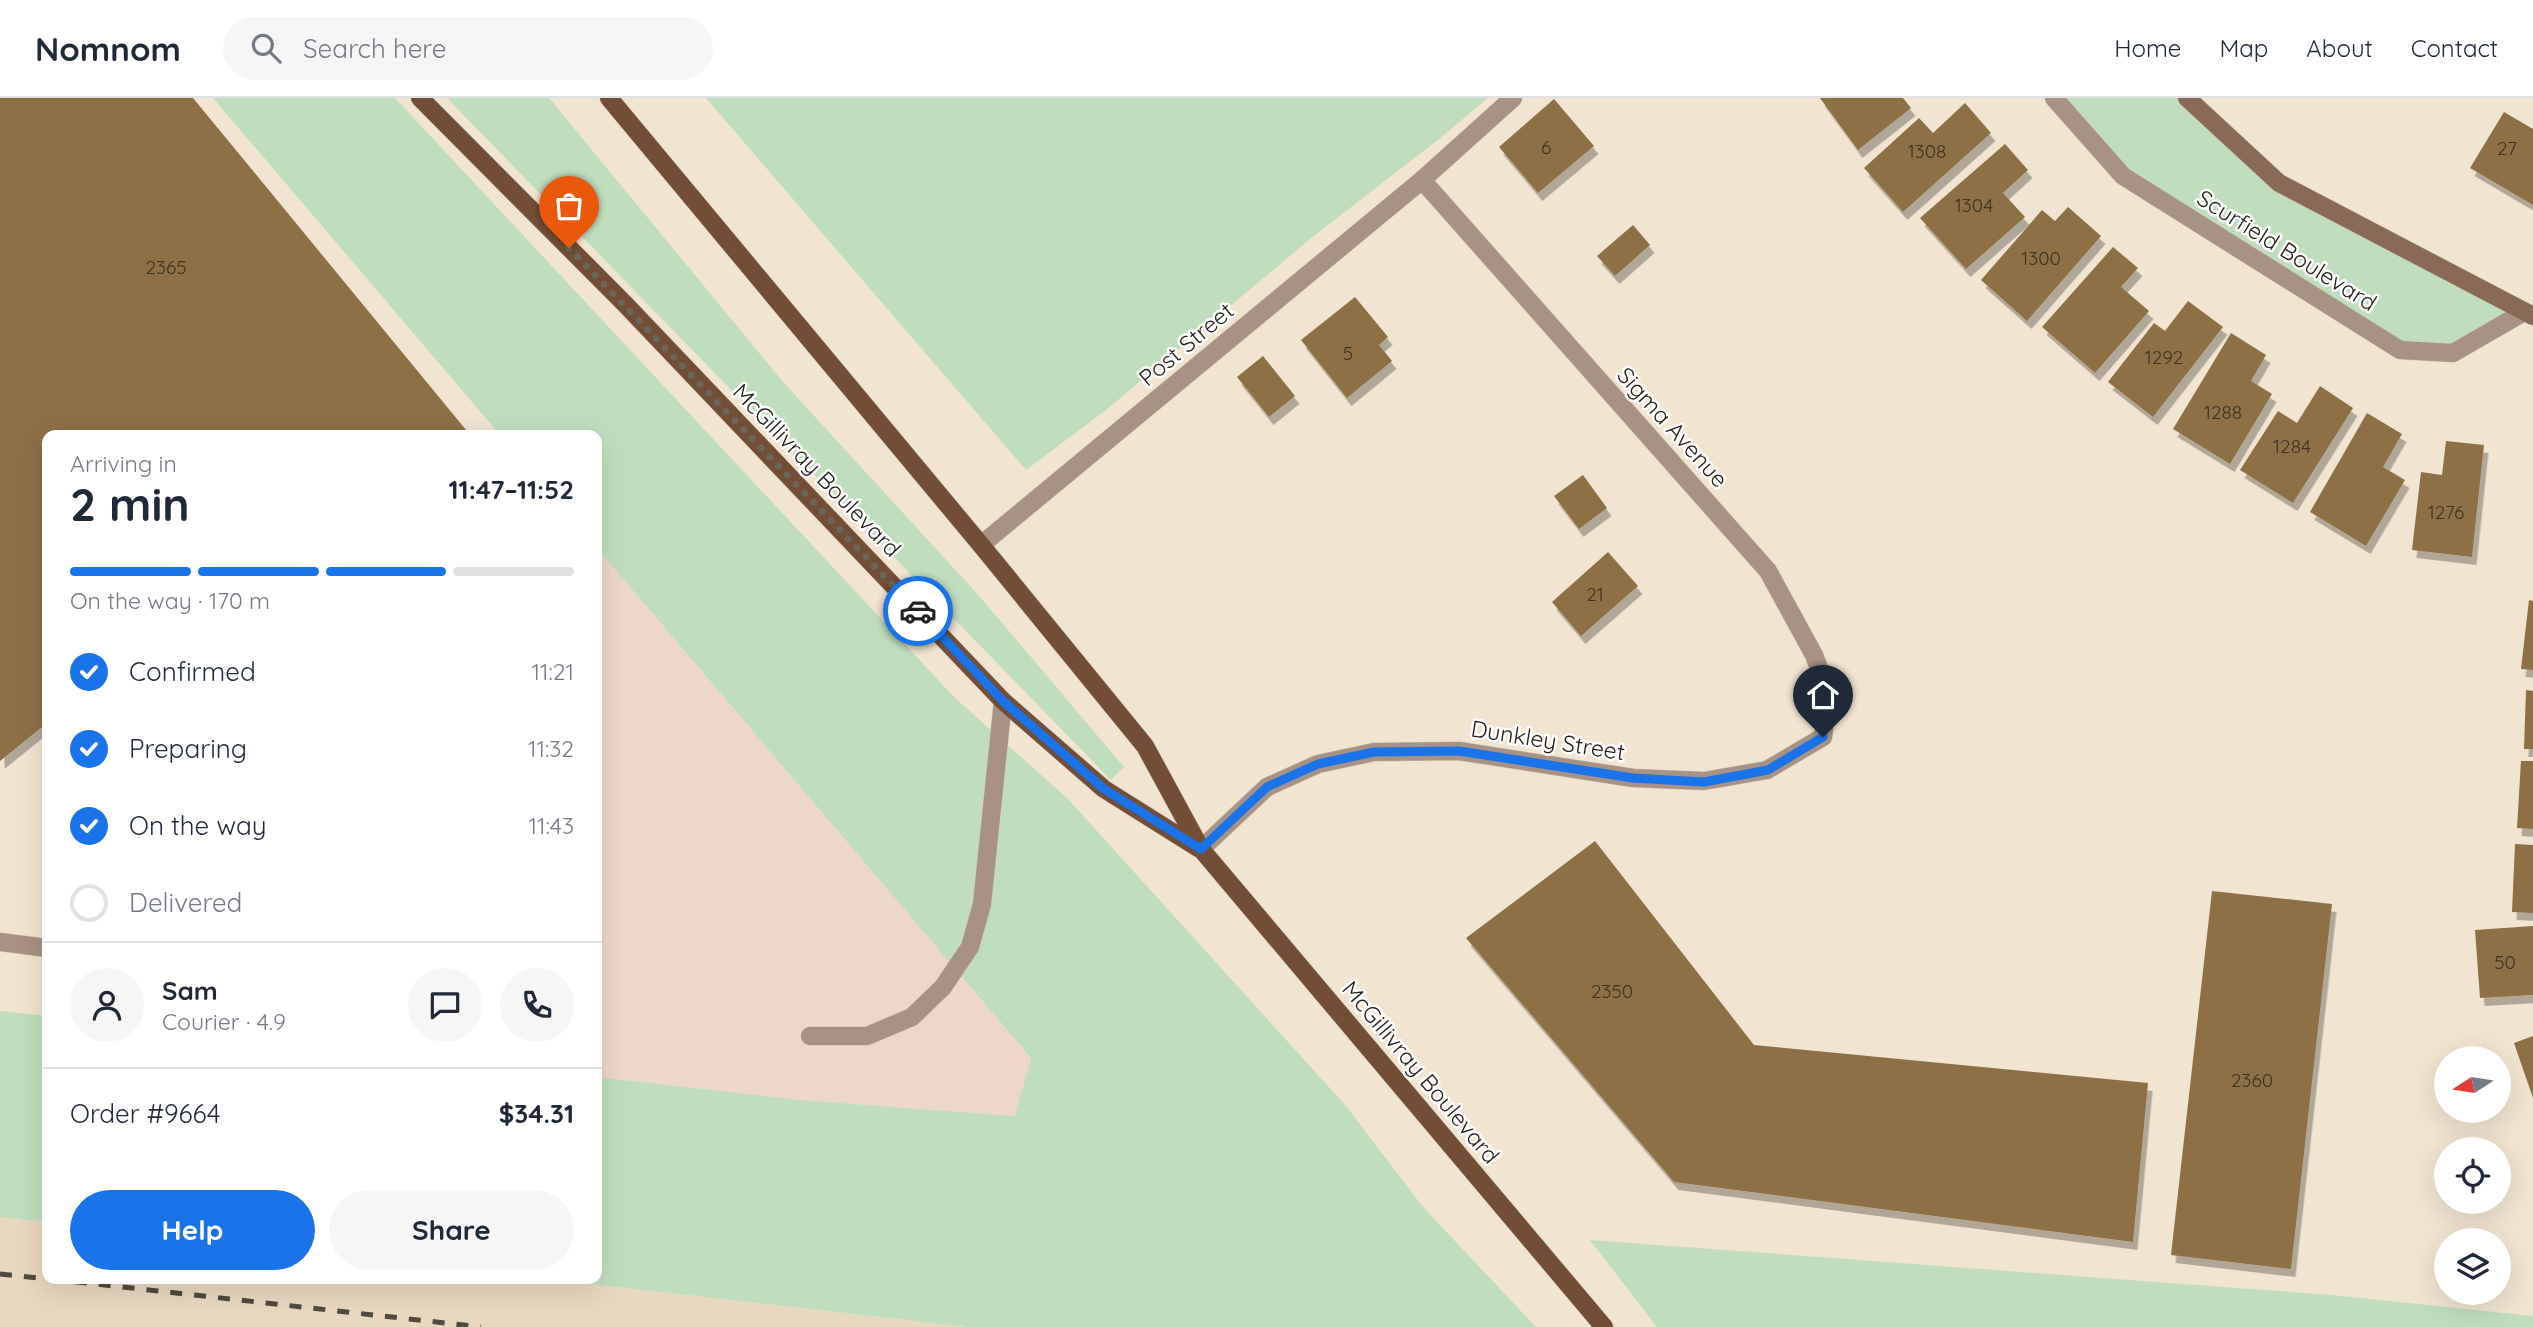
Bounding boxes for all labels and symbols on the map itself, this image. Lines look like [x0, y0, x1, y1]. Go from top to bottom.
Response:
house number: 6 [1541, 135, 1551, 159]
house number: 27 [2497, 136, 2517, 160]
house number: 1308 [1908, 139, 1946, 163]
pin [539, 176, 599, 248]
street label: Scurfield Boulevard [2192, 183, 2382, 317]
house number: 1304 [1955, 193, 1993, 217]
house number: 1300 [2021, 246, 2061, 270]
house number: 2365 [145, 255, 187, 279]
street label: Post Street [1133, 296, 1240, 392]
house number: 5 [1343, 341, 1353, 365]
house number: 1292 [2145, 345, 2183, 369]
street label: Sigma Avenue [1611, 361, 1735, 493]
street label: McGillivray Boulevard [727, 377, 907, 563]
house number: 1288 [2204, 400, 2242, 424]
house number: 1284 [2273, 434, 2311, 458]
house number: 1276 [2428, 500, 2464, 524]
courier [883, 576, 953, 646]
house number: 21 [1586, 582, 1604, 606]
pin [1793, 665, 1853, 737]
street label: Dunkley Street [1469, 714, 1627, 766]
house number: 50 [2494, 950, 2516, 974]
street label: McGillivray Boulevard [1336, 975, 1506, 1169]
house number: 2350 [1591, 979, 1633, 1003]
north arrow [2434, 1046, 2511, 1124]
house number: 2360 [2231, 1068, 2273, 1092]

